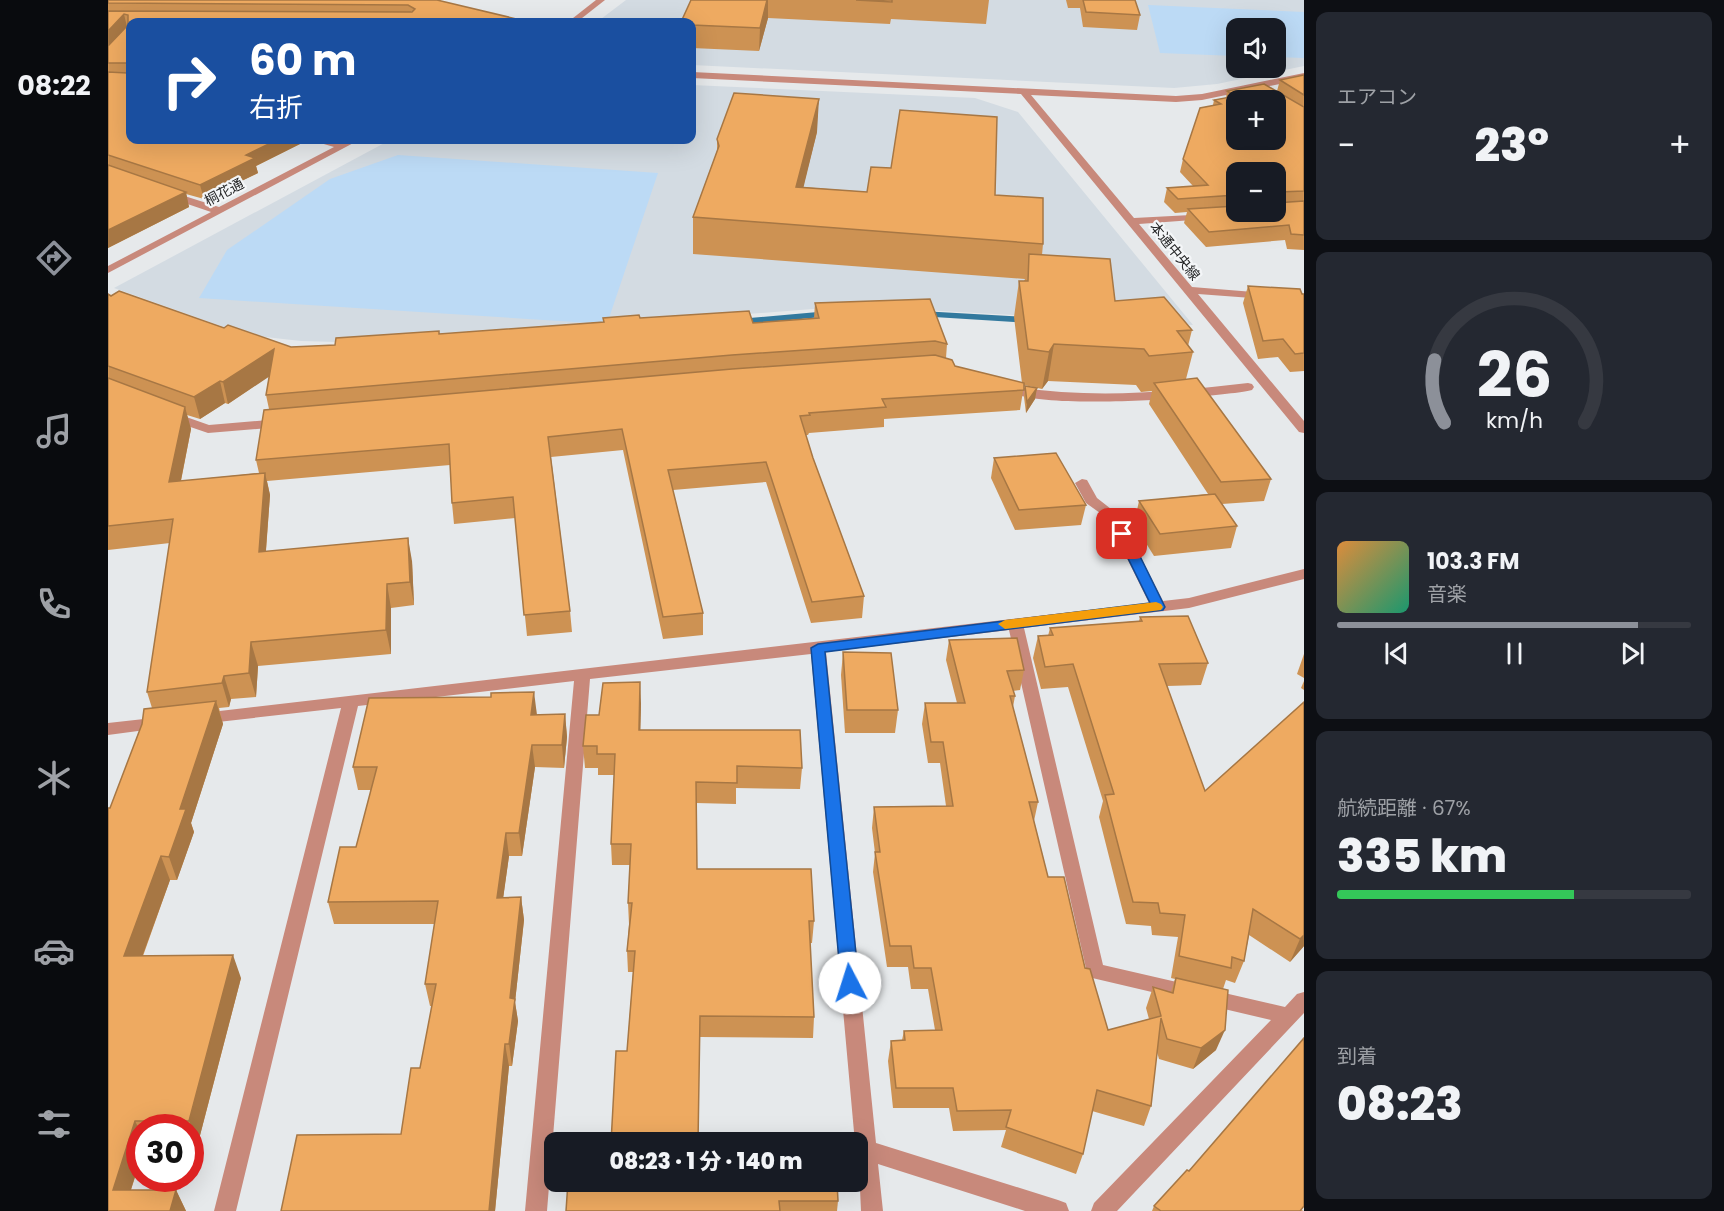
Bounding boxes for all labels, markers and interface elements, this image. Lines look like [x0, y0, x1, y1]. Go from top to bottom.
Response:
map controls [1226, 18, 1286, 222]
button: sound [1226, 18, 1286, 78]
text: 60 m [249, 31, 357, 90]
icon: right [150, 42, 228, 120]
text: 08:22 [17, 67, 91, 104]
text: エアコン [1337, 83, 1417, 111]
text: 右折 [249, 89, 303, 126]
button: + [1226, 90, 1286, 150]
text: 23° [1474, 114, 1549, 177]
text: − [1337, 122, 1355, 169]
text: + [1668, 122, 1691, 169]
button: − [1226, 162, 1286, 222]
street label: 桐花通 [201, 173, 247, 211]
street label: 本通中央線 [1145, 218, 1205, 284]
icon: directions [33, 237, 75, 279]
text: 26 [1476, 331, 1552, 419]
text: km/h [1485, 405, 1543, 436]
icon: music [33, 410, 75, 452]
pin [1096, 508, 1147, 559]
icon: arrive [1105, 517, 1138, 550]
text: 103.3 FM [1427, 546, 1519, 577]
text: 音楽 [1427, 580, 1467, 608]
icon: phone [33, 583, 75, 625]
icon: previous [1380, 637, 1413, 670]
icon: pause [1498, 637, 1531, 670]
icon: next [1616, 637, 1649, 670]
icon: climate [33, 757, 75, 799]
text: 航続距離 · 67% [1337, 794, 1471, 822]
text: 335 km [1337, 825, 1507, 888]
icon: car [33, 930, 75, 972]
position arrow [818, 951, 882, 1015]
text: 到着 [1337, 1042, 1377, 1070]
text: 08:23 [1337, 1073, 1463, 1136]
icon: filters [33, 1103, 75, 1145]
speed limit sign: 30 [126, 1114, 204, 1192]
text: 08:23 · 1 分 · 140 m [609, 1146, 803, 1177]

